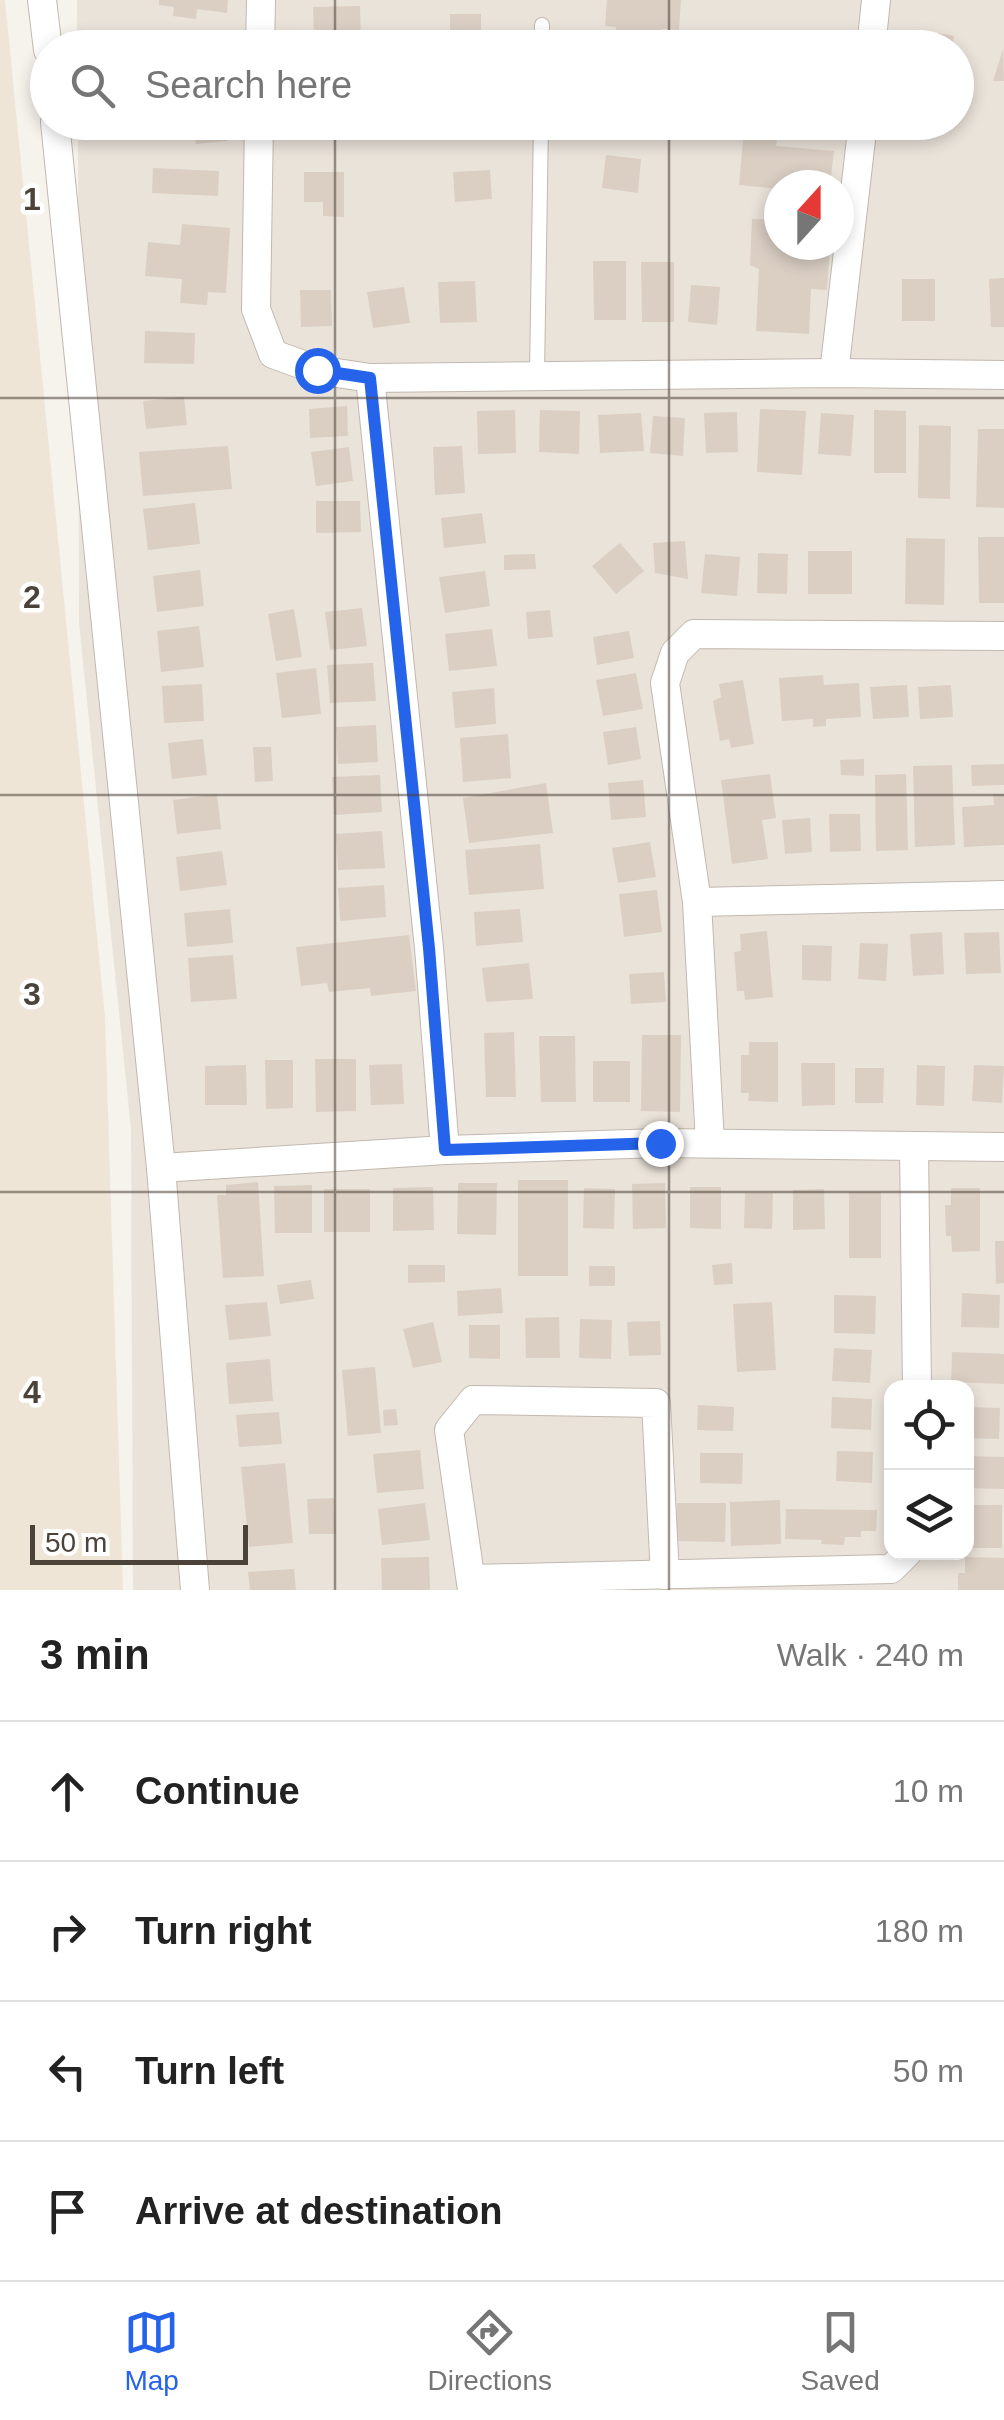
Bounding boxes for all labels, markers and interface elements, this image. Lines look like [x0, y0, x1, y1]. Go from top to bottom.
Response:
search box [30, 30, 974, 140]
icon: search [65, 58, 120, 113]
text: Search here [145, 64, 352, 106]
north arrow [764, 170, 854, 260]
text: 1 [23, 181, 41, 217]
route start [295, 348, 341, 394]
text: 2 [23, 579, 41, 615]
text: 3 [23, 976, 41, 1012]
route end [638, 1121, 684, 1167]
text: 4 [23, 1374, 41, 1410]
map controls [884, 1380, 974, 1560]
button: locate [884, 1380, 974, 1470]
button: layers [884, 1470, 974, 1560]
scale bar [30, 1520, 248, 1564]
text: 50 m [45, 1527, 107, 1558]
text: 3 min [40, 1631, 150, 1678]
text: Walk · 240 m [777, 1637, 964, 1673]
icon: ahead [40, 1764, 95, 1819]
text: Continue [135, 1770, 300, 1812]
text: 10 m [893, 1773, 964, 1809]
icon: right [40, 1904, 95, 1959]
text: Turn right [135, 1910, 312, 1952]
text: 180 m [875, 1913, 964, 1949]
icon: left [40, 2044, 95, 2099]
text: Turn left [135, 2050, 284, 2092]
text: 50 m [893, 2053, 964, 2089]
icon: arrive [40, 2184, 95, 2239]
text: Arrive at destination [135, 2190, 502, 2232]
tab: Map [124, 2305, 179, 2397]
tab: Directions [428, 2305, 552, 2397]
tab: Saved [800, 2305, 880, 2397]

